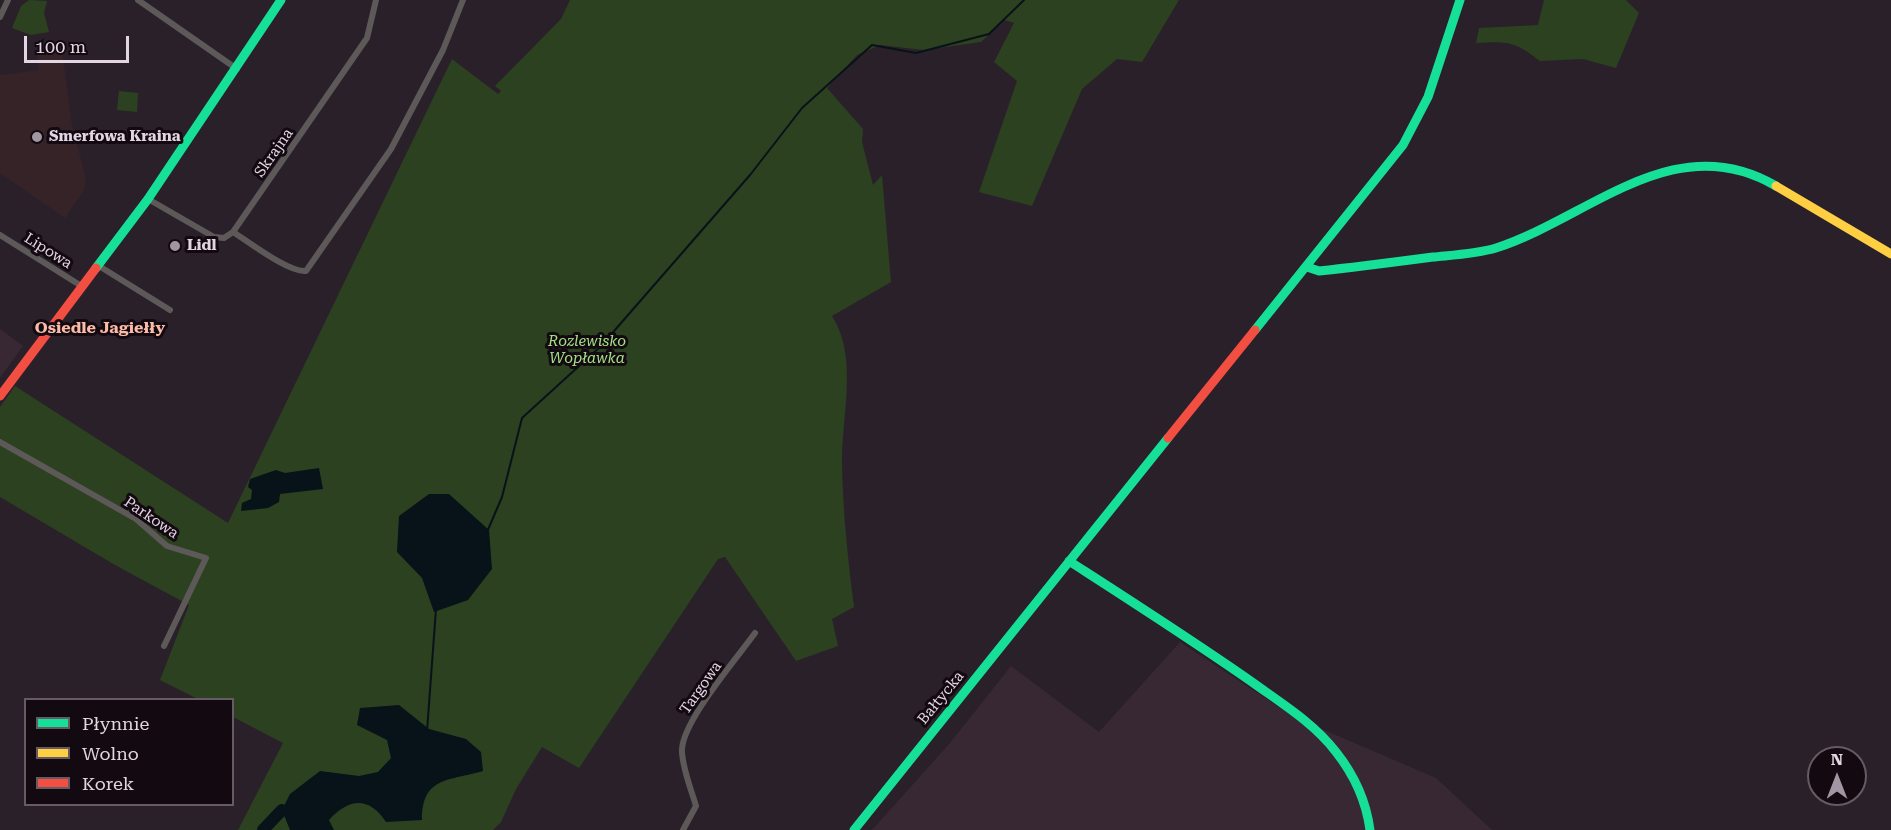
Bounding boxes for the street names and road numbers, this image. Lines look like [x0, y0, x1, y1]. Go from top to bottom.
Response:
street label: Skrajna [251, 125, 297, 181]
street label: Lipowa [21, 229, 75, 273]
street label: Parkowa [120, 493, 182, 543]
street label: Targowa [676, 658, 726, 718]
street label: Bałtycka [914, 668, 968, 728]

